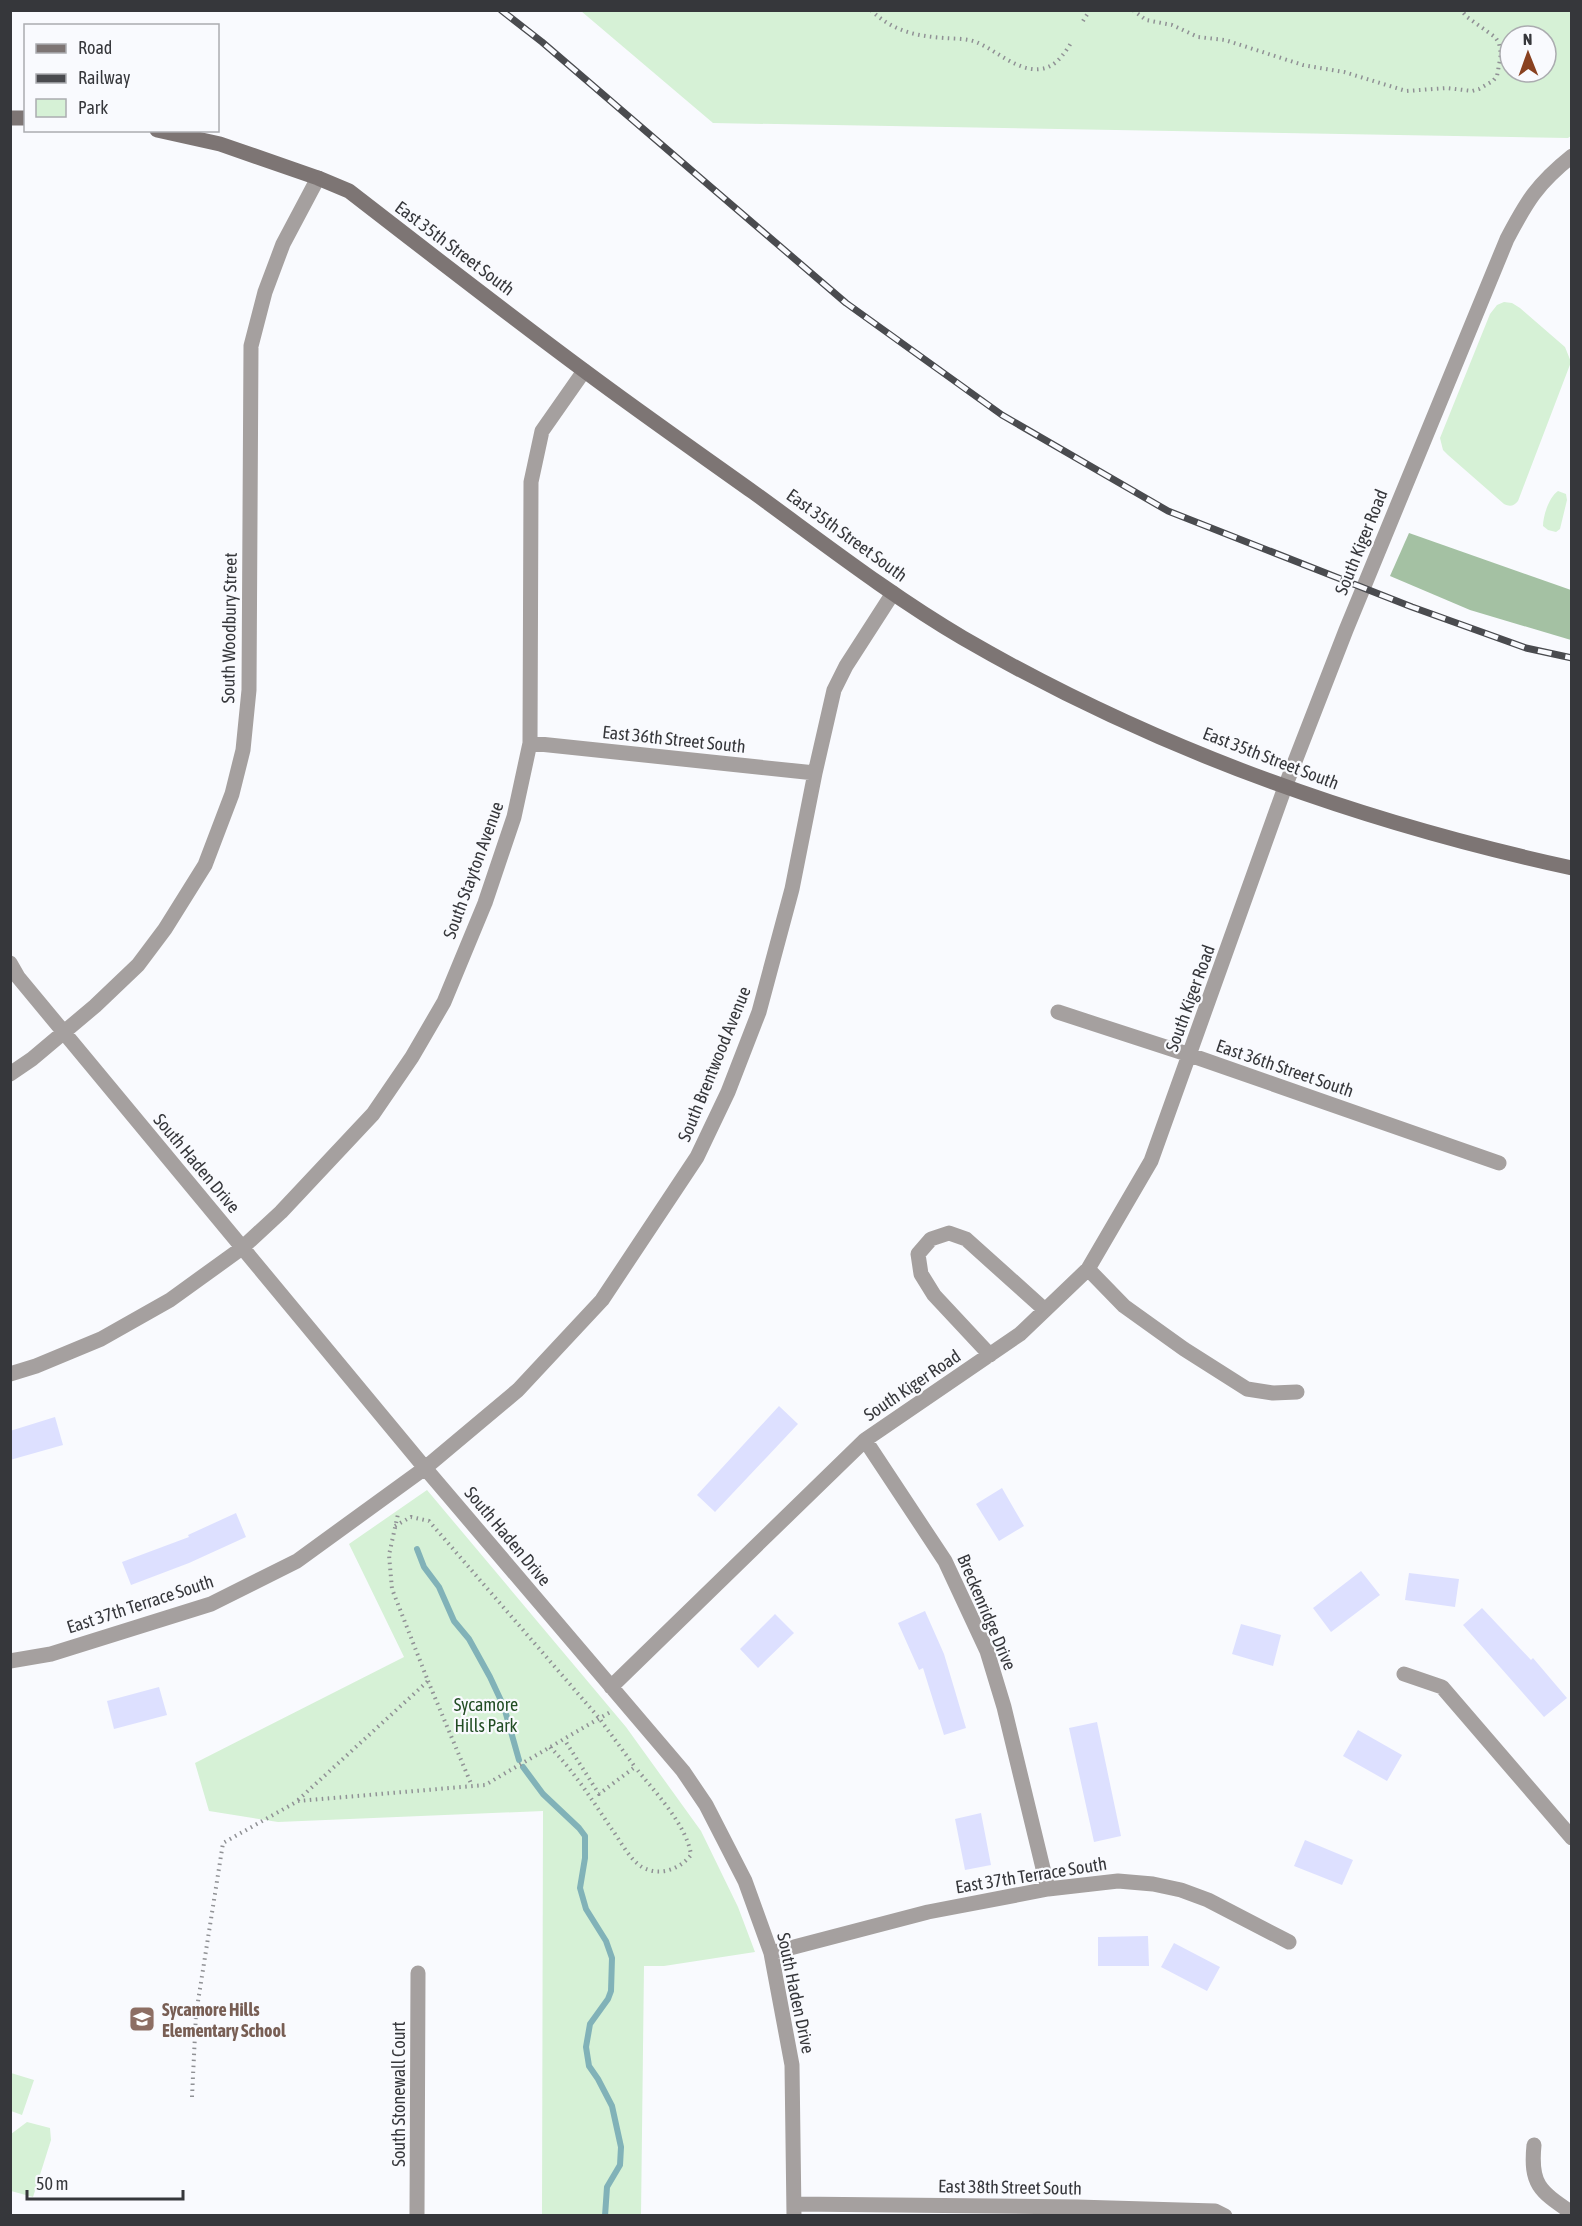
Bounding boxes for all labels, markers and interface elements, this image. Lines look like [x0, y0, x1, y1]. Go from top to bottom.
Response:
legend [24, 24, 219, 132]
north arrow [1498, 24, 1558, 84]
text: N [1523, 30, 1533, 48]
text: Road [78, 37, 112, 58]
text: Railway [78, 67, 130, 88]
text: Park [78, 97, 108, 118]
street label: East 35th Street South [391, 196, 519, 300]
street label: East 35th Street South [783, 484, 911, 586]
street label: South Kiger Road [1330, 486, 1392, 598]
street label: South Woodbury Street [217, 552, 241, 704]
street label: East 36th Street South [601, 721, 747, 757]
street label: East 35th Street South [1200, 722, 1342, 794]
street label: South Stayton Avenue [438, 799, 508, 941]
street label: South Kiger Road [1161, 942, 1219, 1054]
street label: South Brentwood Avenue [673, 983, 755, 1145]
street label: East 36th Street South [1214, 1035, 1356, 1101]
street label: South Haden Drive [150, 1109, 244, 1217]
street label: South Kiger Road [860, 1345, 964, 1425]
street label: South Haden Drive [461, 1482, 555, 1590]
street label: Breckenridge Drive [953, 1551, 1021, 1673]
street label: East 37th Terrace South [64, 1570, 216, 1638]
park label: Sycamore Hills Park [454, 1694, 518, 1736]
street label: East 37th Terrace South [954, 1853, 1108, 1897]
street label: South Haden Drive [773, 1931, 819, 2055]
place label: Sycamore Hills Elementary School [162, 1999, 286, 2041]
school or university icon: Sycamore Hills Elementary School [127, 2004, 157, 2034]
street label: South Stonewall Court [388, 2021, 409, 2167]
scale bar [27, 2163, 183, 2201]
text: 50 m [36, 2173, 68, 2194]
street label: East 38th Street South [938, 2175, 1082, 2199]

